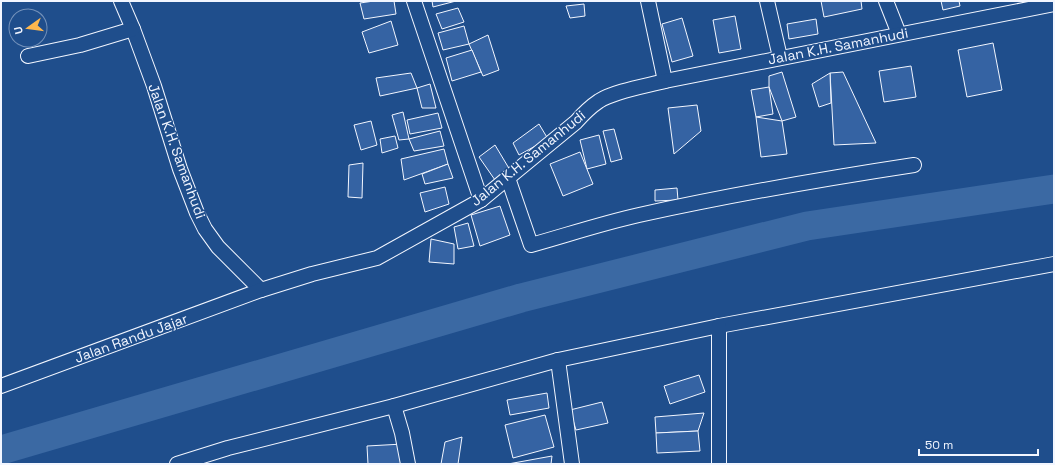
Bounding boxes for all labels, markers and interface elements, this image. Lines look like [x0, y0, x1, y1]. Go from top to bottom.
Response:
north arrow [8, 8, 48, 48]
street label: Jalan K.H. Samanhudi [766, 24, 910, 68]
text: U [11, 25, 26, 36]
street label: Jalan K.H. Samanhudi [144, 81, 210, 221]
street label: Jalan K.H. Samanhudi [467, 106, 589, 210]
street label: Jalan Randu Jajar [72, 309, 190, 367]
scale bar [919, 431, 1038, 457]
text: 50 m [925, 437, 953, 453]

